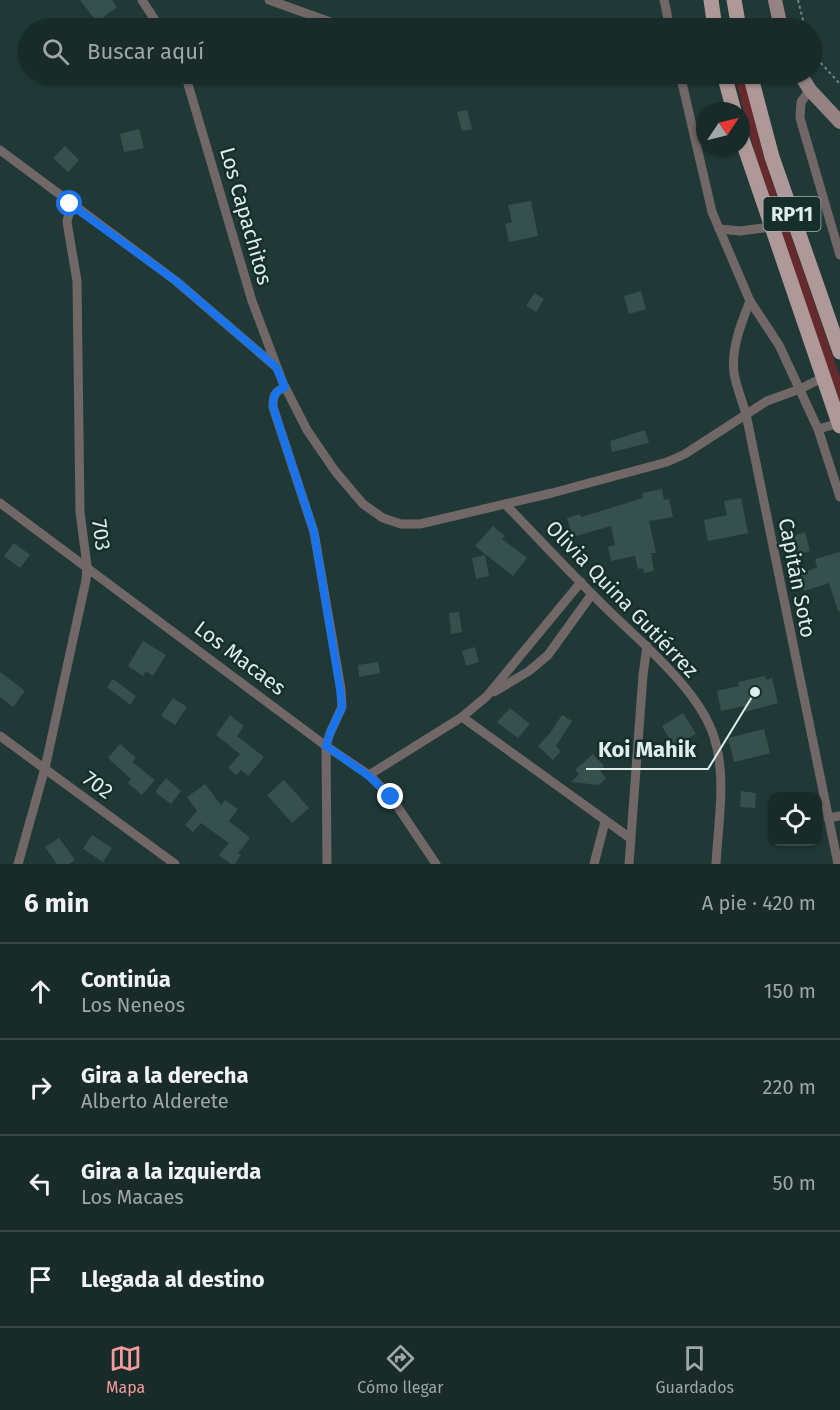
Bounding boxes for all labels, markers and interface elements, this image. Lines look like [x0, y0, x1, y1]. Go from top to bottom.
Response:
search box [18, 18, 822, 84]
icon: search [39, 35, 72, 68]
text: Buscar aquí [87, 38, 204, 65]
north arrow [696, 102, 750, 156]
street label: Los Capachitos [214, 144, 278, 288]
route start [56, 190, 82, 216]
road number: RP11 [764, 197, 820, 231]
street label: Olivia Quina Gutiérrez [540, 515, 704, 683]
street label: Capitán Soto [773, 516, 821, 640]
street label: 703 [86, 518, 116, 552]
street label: Los Macaes [189, 615, 291, 701]
callout: Koi Mahik [586, 729, 708, 769]
text: Koi Mahik [598, 736, 697, 763]
street label: 702 [78, 765, 118, 805]
route end [377, 783, 403, 809]
map controls [768, 792, 822, 846]
button: locate [768, 792, 822, 846]
text: 6 min [24, 888, 89, 919]
text: A pie · 420 m [702, 891, 816, 915]
text: Continúa [81, 966, 171, 993]
icon: ahead [24, 975, 57, 1008]
text: 150 m [764, 979, 816, 1003]
text: Los Neneos [81, 993, 185, 1017]
text: Gira a la derecha [81, 1062, 249, 1089]
icon: right [24, 1071, 57, 1104]
text: 220 m [763, 1075, 816, 1099]
text: Alberto Alderete [81, 1089, 229, 1113]
text: Gira a la izquierda [81, 1158, 261, 1185]
icon: left [24, 1167, 57, 1200]
text: 50 m [772, 1171, 816, 1195]
text: Los Macaes [81, 1185, 184, 1209]
icon: arrive [24, 1263, 57, 1296]
text: Llegada al destino [81, 1266, 265, 1293]
tab: Mapa [106, 1342, 145, 1397]
tab: Cómo llegar [357, 1342, 443, 1397]
tab: Guardados [655, 1342, 734, 1397]

